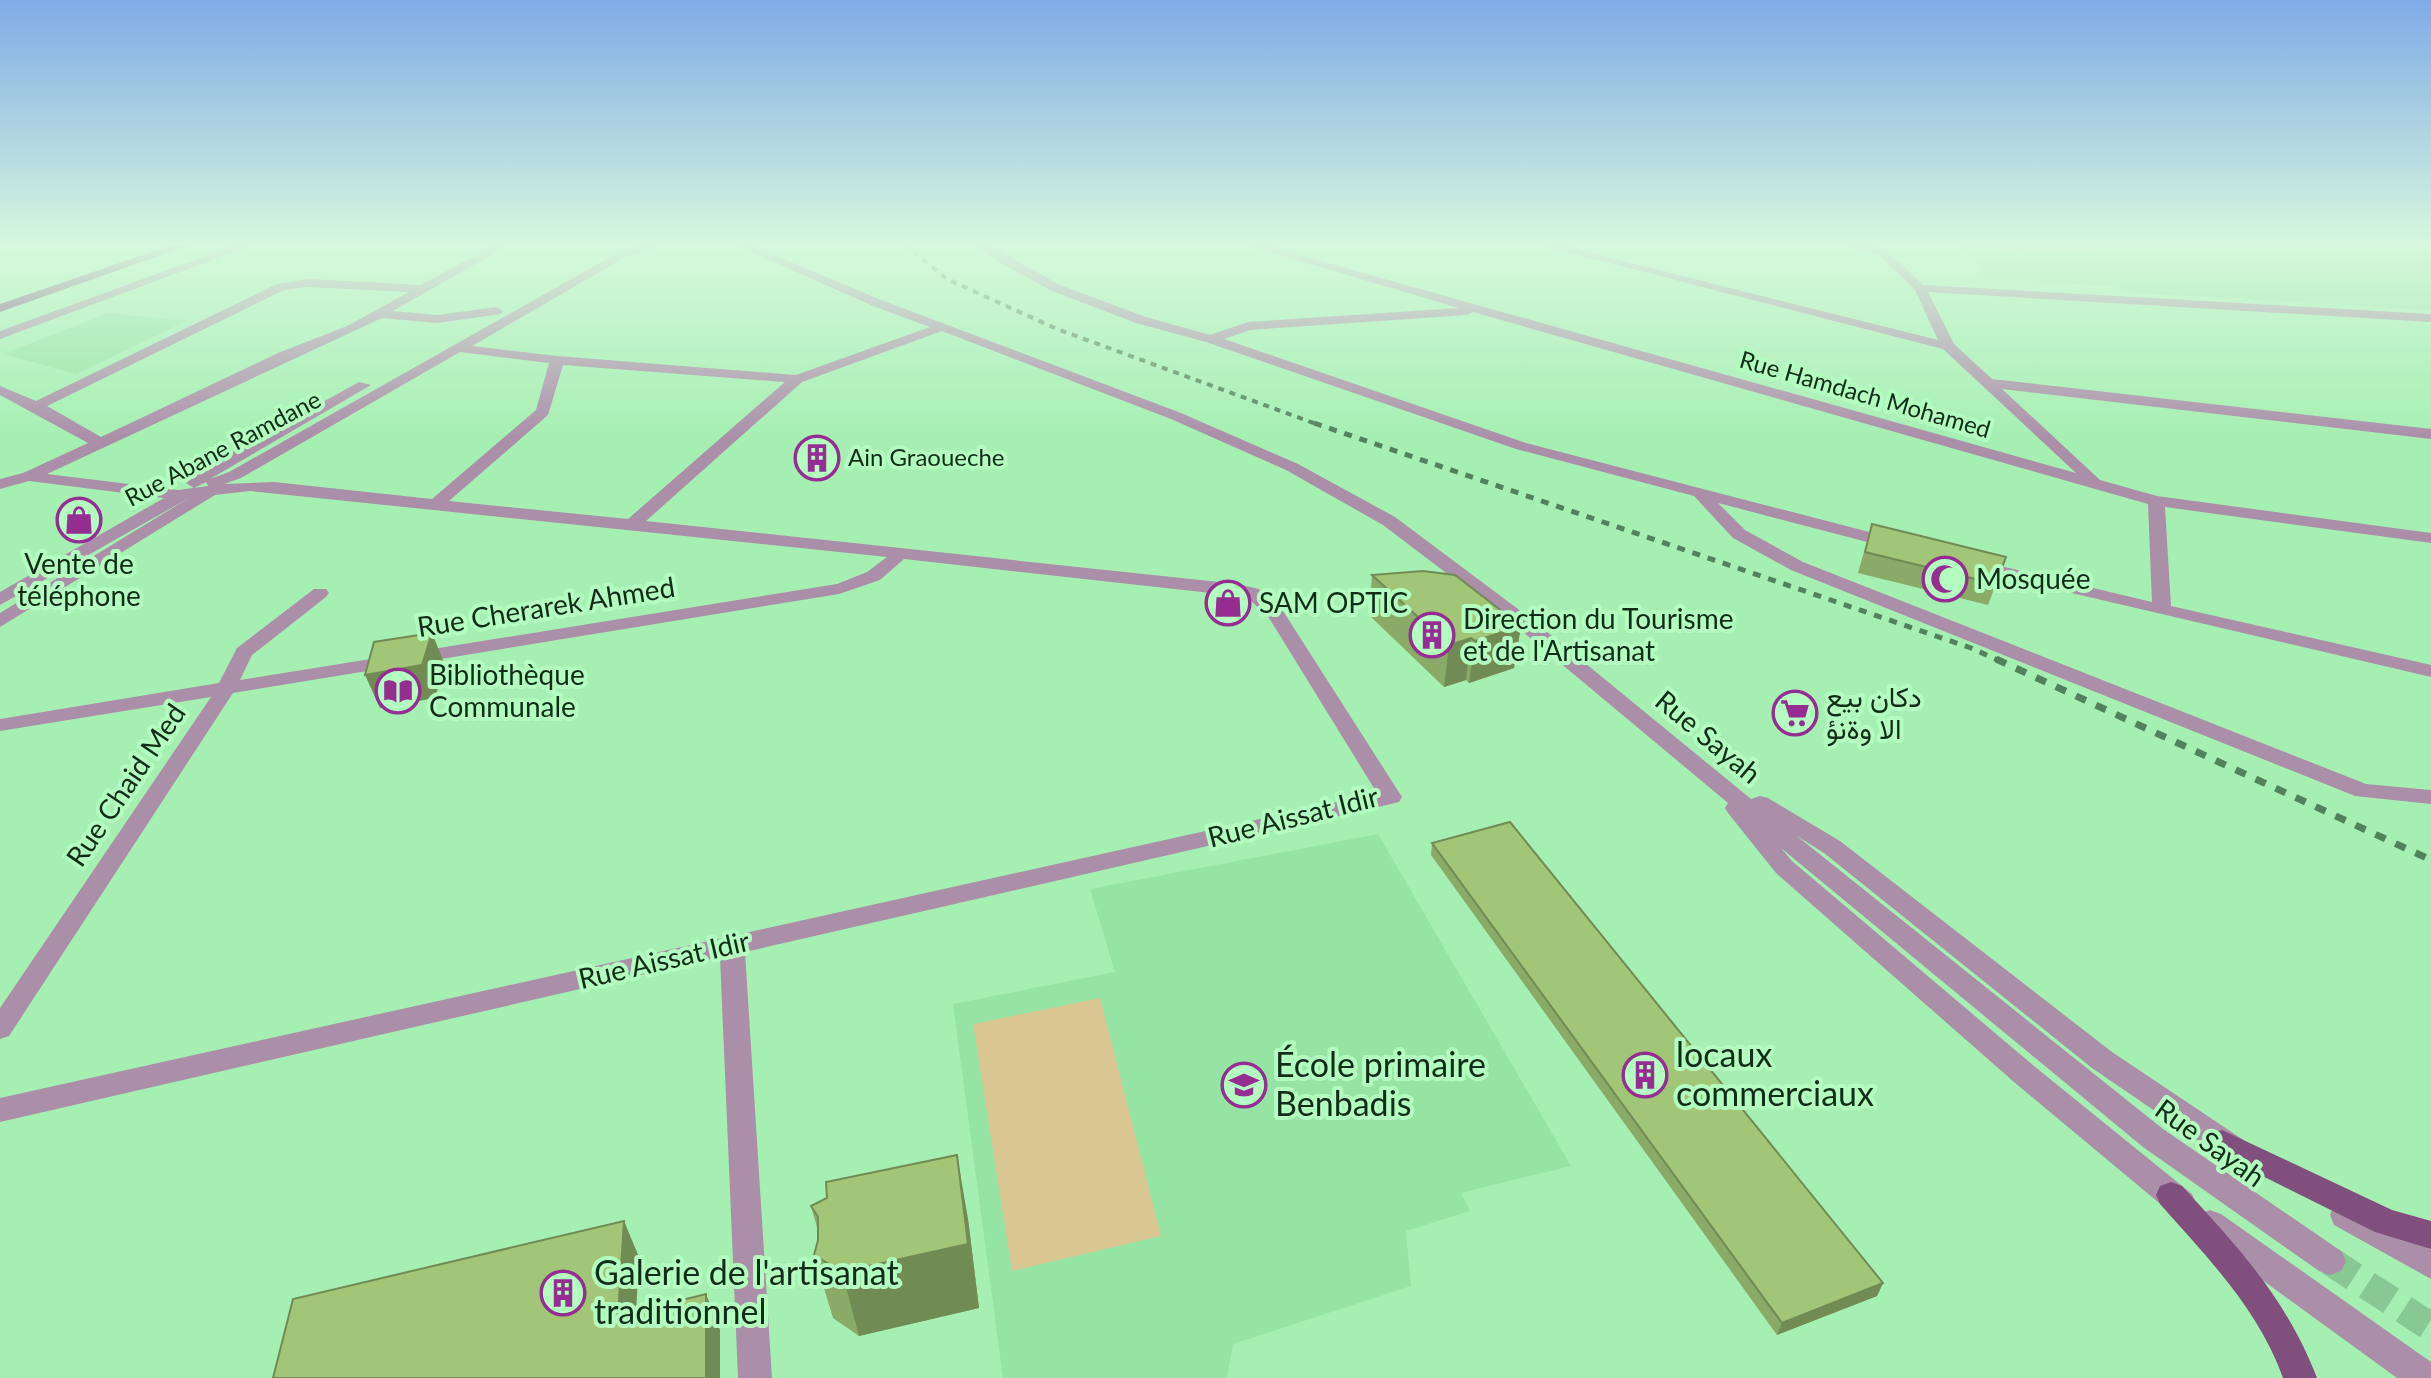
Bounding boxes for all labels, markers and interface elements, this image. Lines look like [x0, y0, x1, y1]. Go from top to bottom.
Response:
street label: Rue Hamdach Mohamed [1737, 344, 1994, 443]
street label: Rue Abane Ramdane [119, 384, 325, 512]
building icon: Ain Graoueche [793, 434, 841, 482]
place label: Ain Graoueche [848, 442, 1005, 471]
shop icon: Vente de téléphone [55, 496, 103, 544]
place label: Vente de téléphone [17, 546, 141, 612]
mosque icon: Mosquée [1921, 555, 1969, 603]
place label: Mosquée [1976, 561, 2090, 595]
street label: Rue Cherarek Ahmed [415, 569, 677, 643]
shop icon: SAM OPTIC [1204, 579, 1252, 627]
place label: SAM OPTIC [1259, 585, 1409, 619]
place label: Direction du Tourisme et de l'Artisanat [1463, 601, 1734, 667]
building icon: Direction du Tourisme et de l'Artisanat [1408, 611, 1456, 659]
place label: Bibliothèque Communale [429, 657, 585, 723]
library icon: Bibliothèque Communale [374, 667, 422, 715]
place label: دكان بيع الا وةنؤ [1826, 679, 1922, 747]
street label: Rue Sayah [1649, 682, 1768, 790]
supermarket icon: دكان بيع الا وةنؤ [1771, 689, 1819, 737]
street label: Rue Chaid Med [58, 697, 192, 872]
street label: Rue Aissat Idir [1204, 778, 1381, 854]
street label: Rue Aissat Idir [575, 923, 753, 995]
place label: locaux commerciaux [1676, 1033, 1874, 1113]
place label: École primaire Benbadis [1275, 1043, 1486, 1123]
building icon: locaux commerciaux [1621, 1051, 1669, 1099]
school or university icon: École primaire Benbadis [1220, 1061, 1268, 1109]
street label: Rue Sayah [2149, 1091, 2272, 1193]
place label: Galerie de l'artisanat traditionnel [594, 1251, 899, 1331]
building icon: Galerie de l'artisanat traditionnel [539, 1269, 587, 1317]

